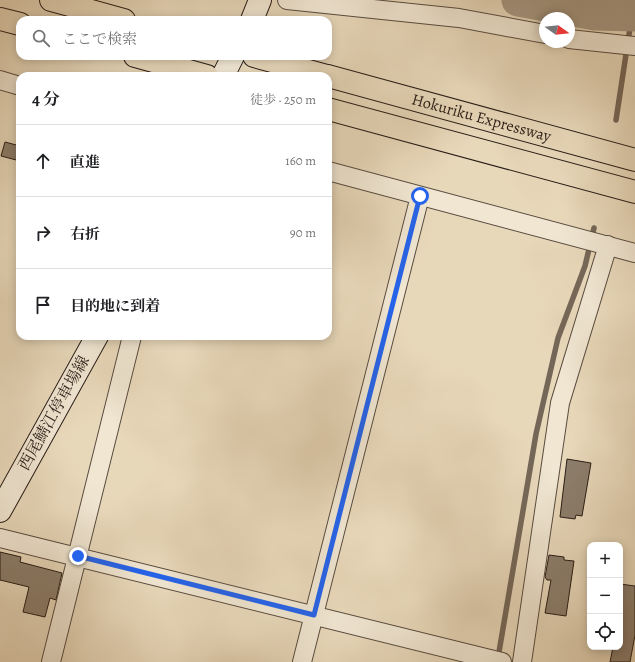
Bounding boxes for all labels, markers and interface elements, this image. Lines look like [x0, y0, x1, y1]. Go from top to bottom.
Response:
north arrow [539, 12, 575, 48]
search box [16, 16, 332, 60]
icon: search [30, 27, 52, 49]
text: ここで検索 [62, 29, 137, 49]
text: 4 分 [32, 88, 60, 111]
street label: Hokuriku Expressway [409, 88, 554, 148]
text: 徒歩 · 250 m [250, 91, 316, 108]
icon: ahead [32, 150, 54, 172]
text: 直進 [70, 152, 100, 172]
text: 160 m [285, 152, 316, 169]
route start [411, 187, 429, 205]
icon: right [32, 222, 54, 244]
text: 右折 [70, 224, 100, 244]
text: 90 m [290, 224, 316, 241]
icon: arrive [32, 294, 54, 316]
text: 目的地に到着 [70, 296, 160, 316]
street label: 西尾鯖江停車場線 [13, 352, 95, 474]
map controls [587, 542, 623, 650]
button: + [587, 542, 623, 578]
route end [69, 547, 87, 565]
button: − [587, 578, 623, 614]
button: locate [587, 614, 623, 650]

